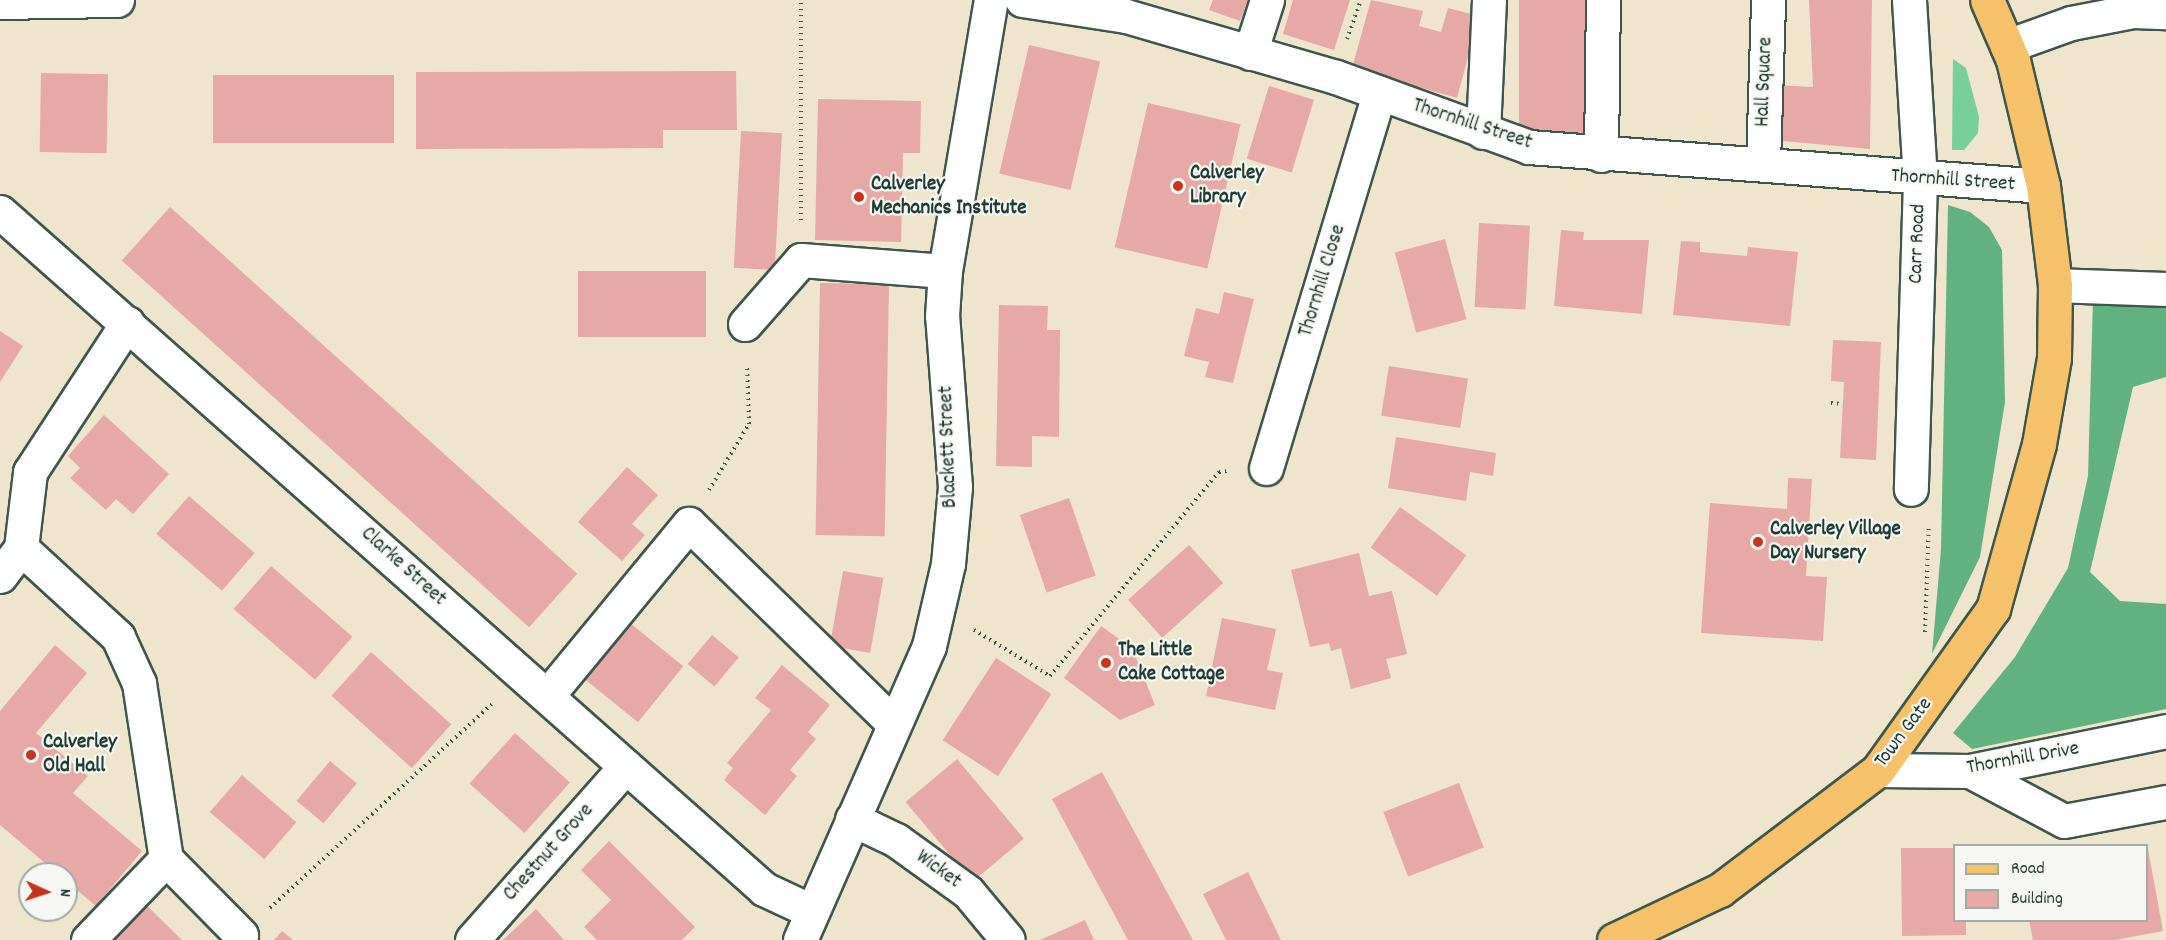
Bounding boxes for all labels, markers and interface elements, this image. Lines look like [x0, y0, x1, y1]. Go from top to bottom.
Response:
street label: Hall Square [1751, 37, 1779, 127]
street label: Thornhill Street [1409, 94, 1535, 156]
place label: Calverley Library [1190, 161, 1264, 211]
street label: Thornhill Street [1890, 164, 2016, 198]
place label: Calverley Mechanics Institute [871, 172, 1027, 222]
marker: Calverley Library [1171, 179, 1185, 193]
marker: Calverley Mechanics Institute [852, 190, 866, 204]
street label: Carr Road [1904, 204, 1932, 284]
street label: Thornhill Close [1294, 222, 1352, 340]
street label: Blackett Street [934, 385, 964, 509]
place label: Calverley Village Day Nursery [1770, 517, 1901, 567]
street label: Clarke Street [355, 522, 451, 612]
marker: Calverley Village Day Nursery [1751, 535, 1765, 549]
place label: The Little Cake Cottage [1118, 638, 1224, 688]
marker: The Little Cake Cottage [1099, 656, 1113, 670]
street label: Town Gate [1869, 693, 1939, 773]
place label: Calverley Old Hall [43, 730, 117, 780]
street label: Thornhill Drive [1965, 737, 2081, 781]
marker: Calverley Old Hall [24, 748, 38, 762]
street label: Chestnut Grove [499, 799, 599, 907]
legend [1953, 844, 2148, 922]
street label: Wicket [910, 845, 966, 895]
text: Road [2011, 857, 2045, 882]
north arrow [18, 862, 78, 922]
text: Building [2011, 887, 2063, 912]
text: N [53, 888, 76, 897]

